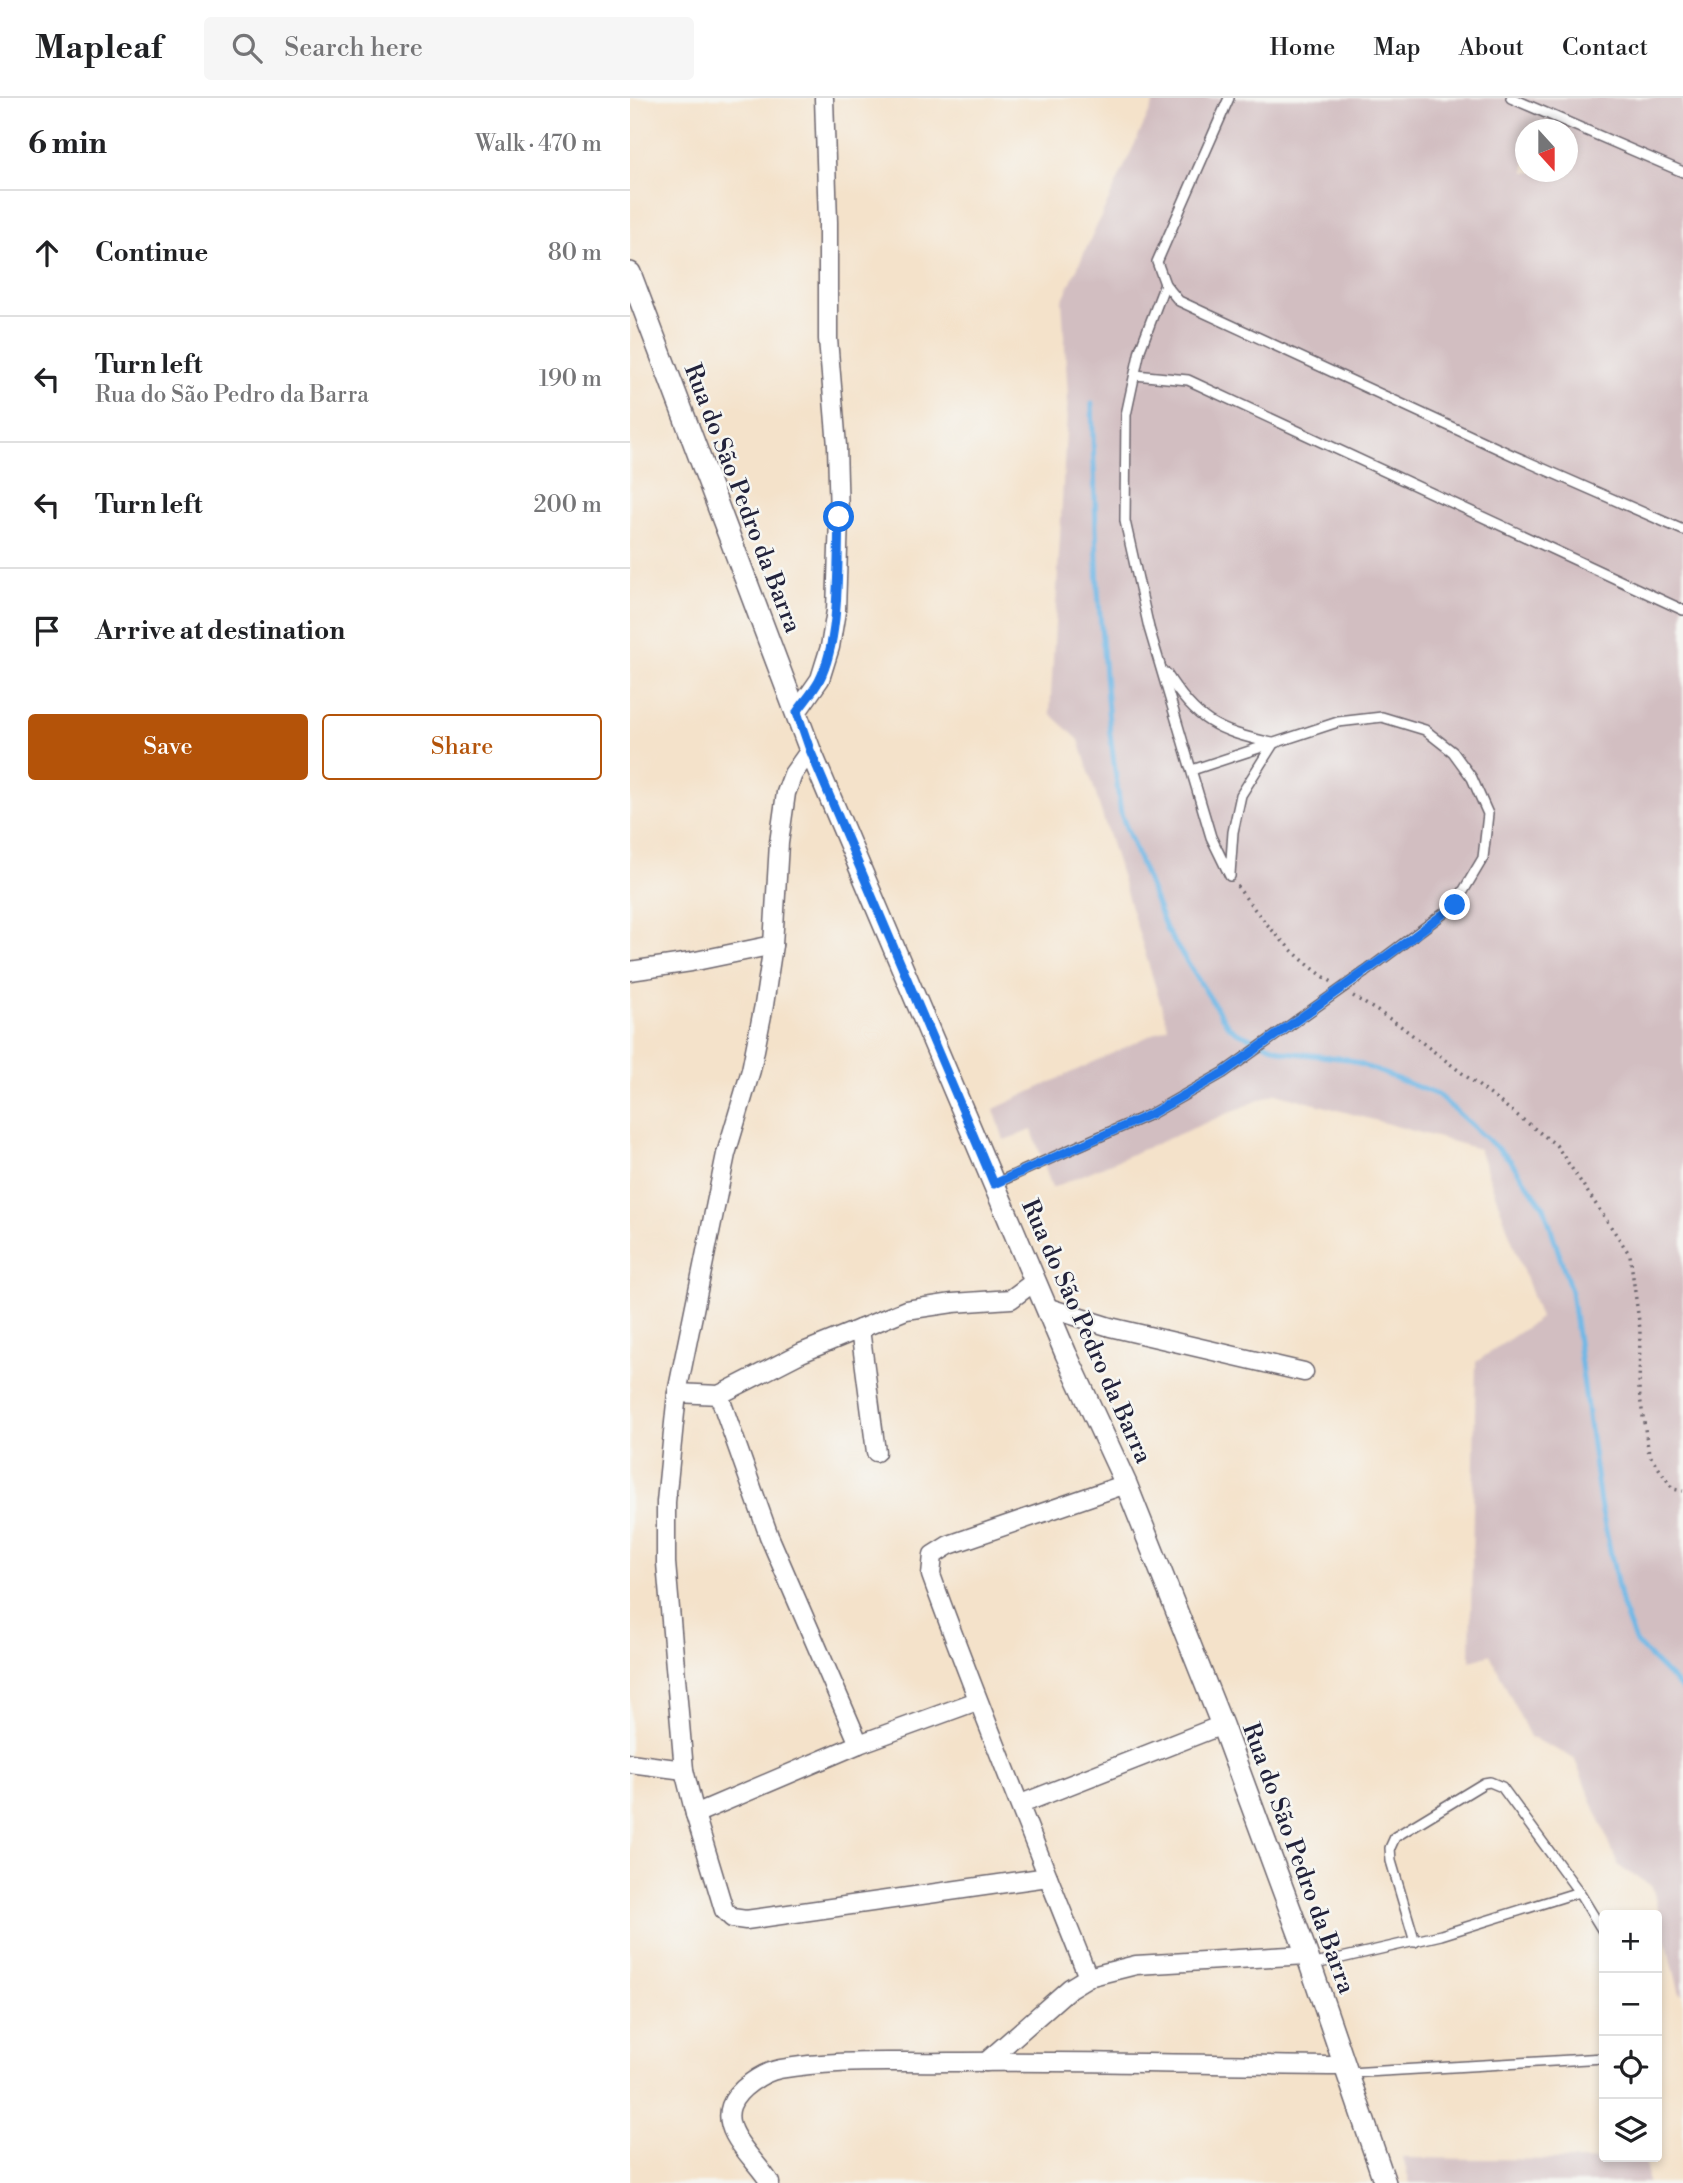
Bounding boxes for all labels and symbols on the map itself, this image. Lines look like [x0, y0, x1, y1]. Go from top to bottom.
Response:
north arrow [1515, 119, 1578, 182]
street label: Rua do São Pedro da Barra [677, 360, 808, 638]
route start [823, 501, 854, 532]
route end [1439, 889, 1470, 920]
street label: Rua do São Pedro da Barra [1014, 1195, 1158, 1469]
street label: Rua do São Pedro da Barra [1235, 1719, 1361, 1999]

